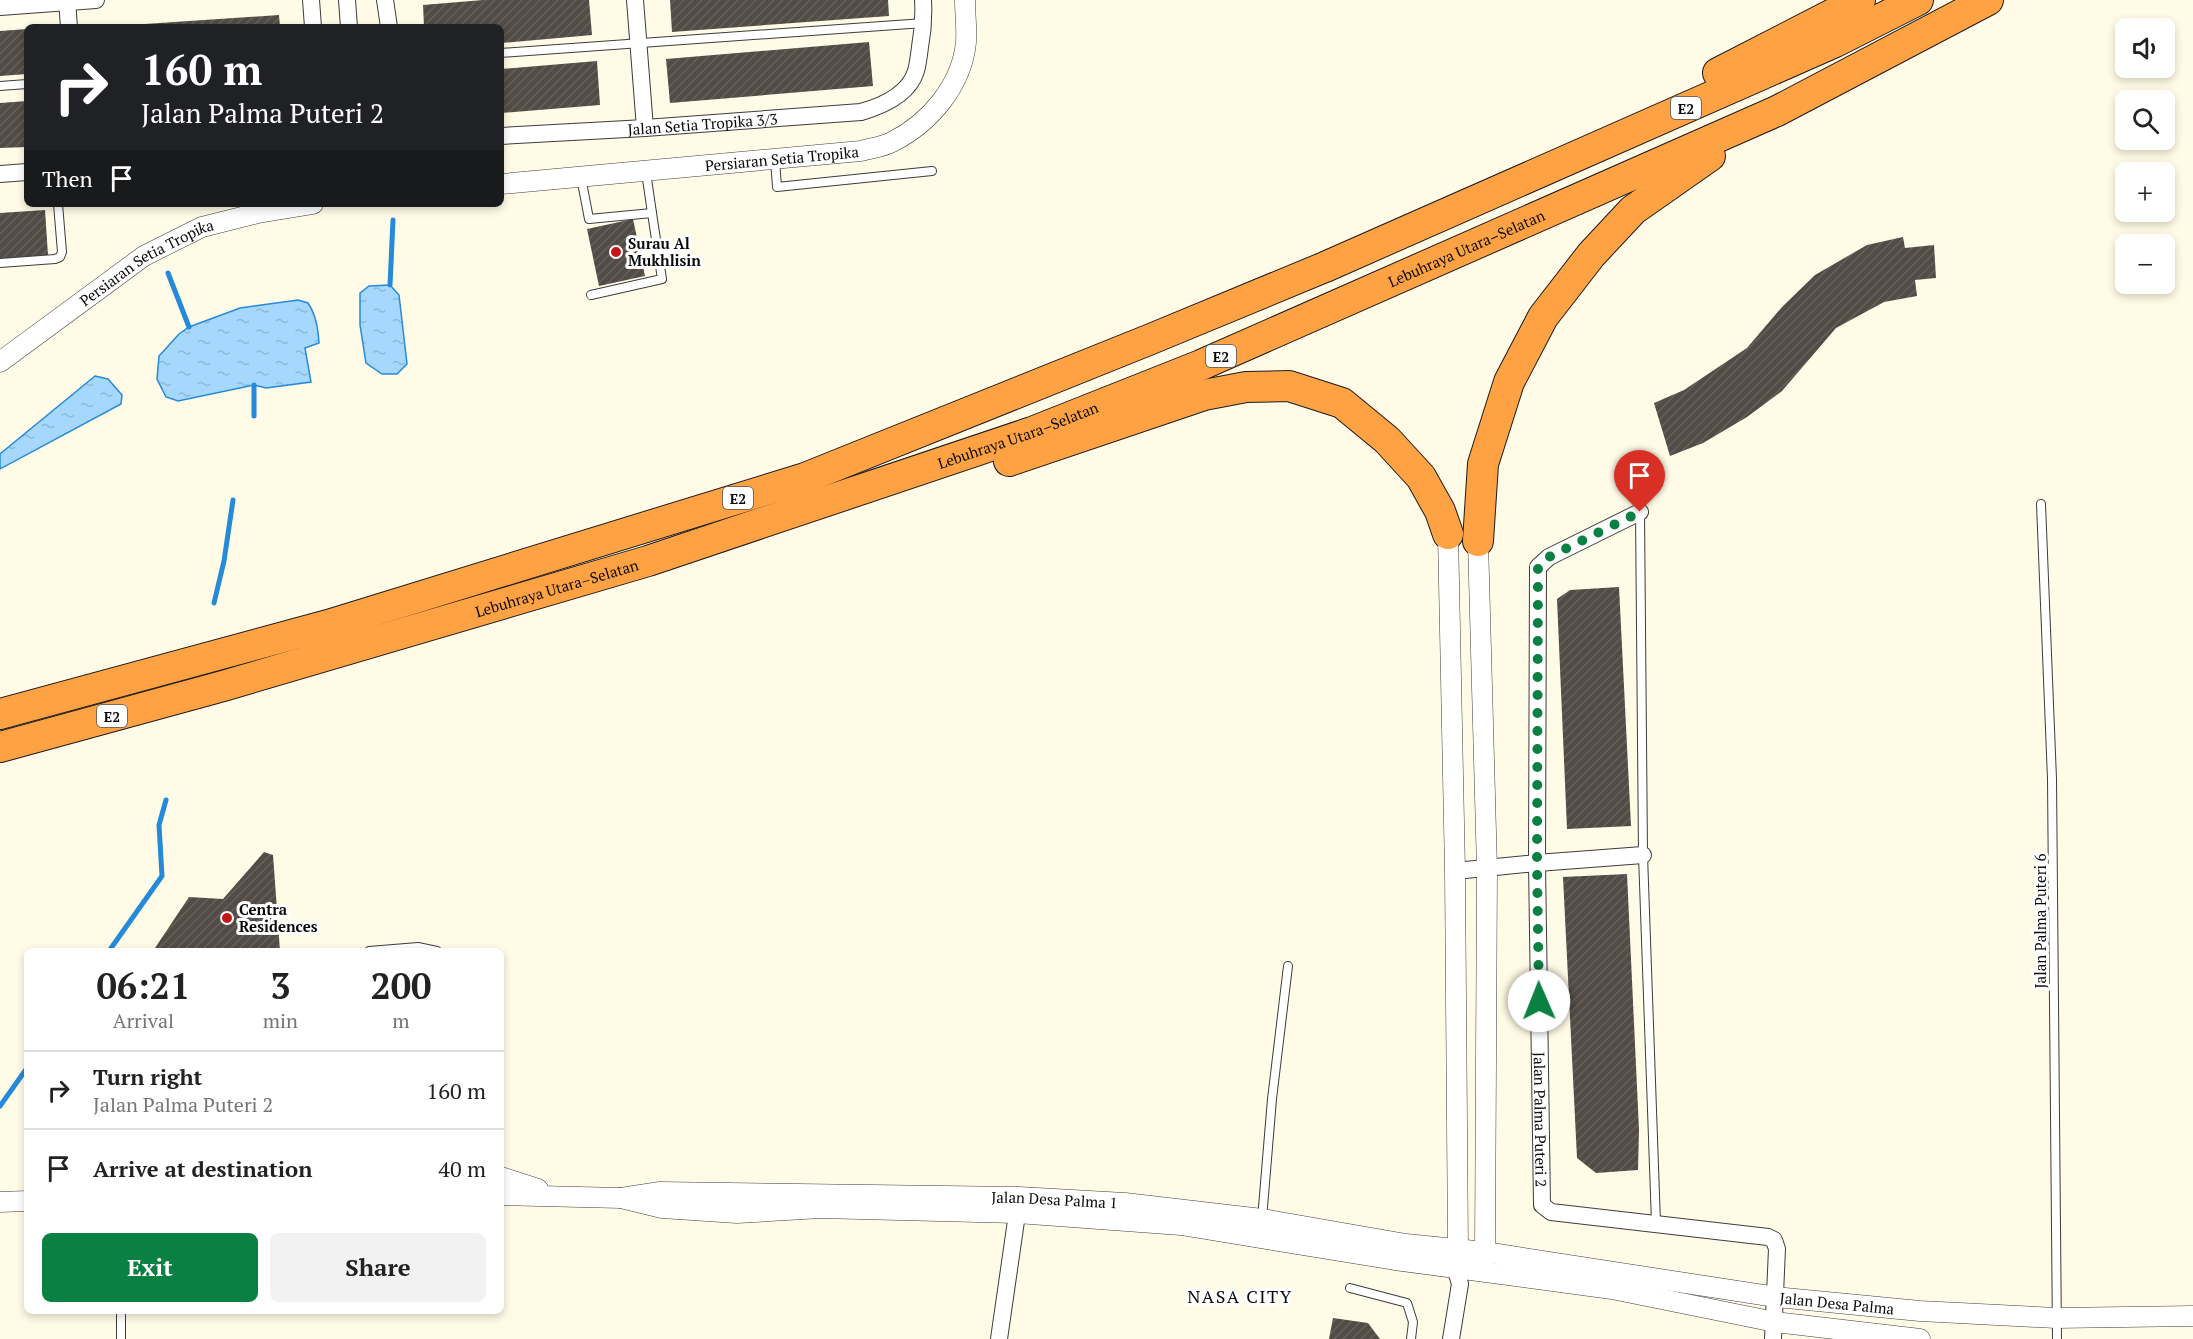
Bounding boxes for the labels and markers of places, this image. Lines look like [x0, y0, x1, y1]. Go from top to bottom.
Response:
place label: Surau Al Mukhlisin [628, 233, 701, 270]
marker: Surau Al Mukhlisin [609, 245, 623, 259]
pin [1614, 450, 1665, 512]
place label: Centra Residences [239, 899, 318, 936]
marker: Centra Residences [220, 911, 234, 925]

